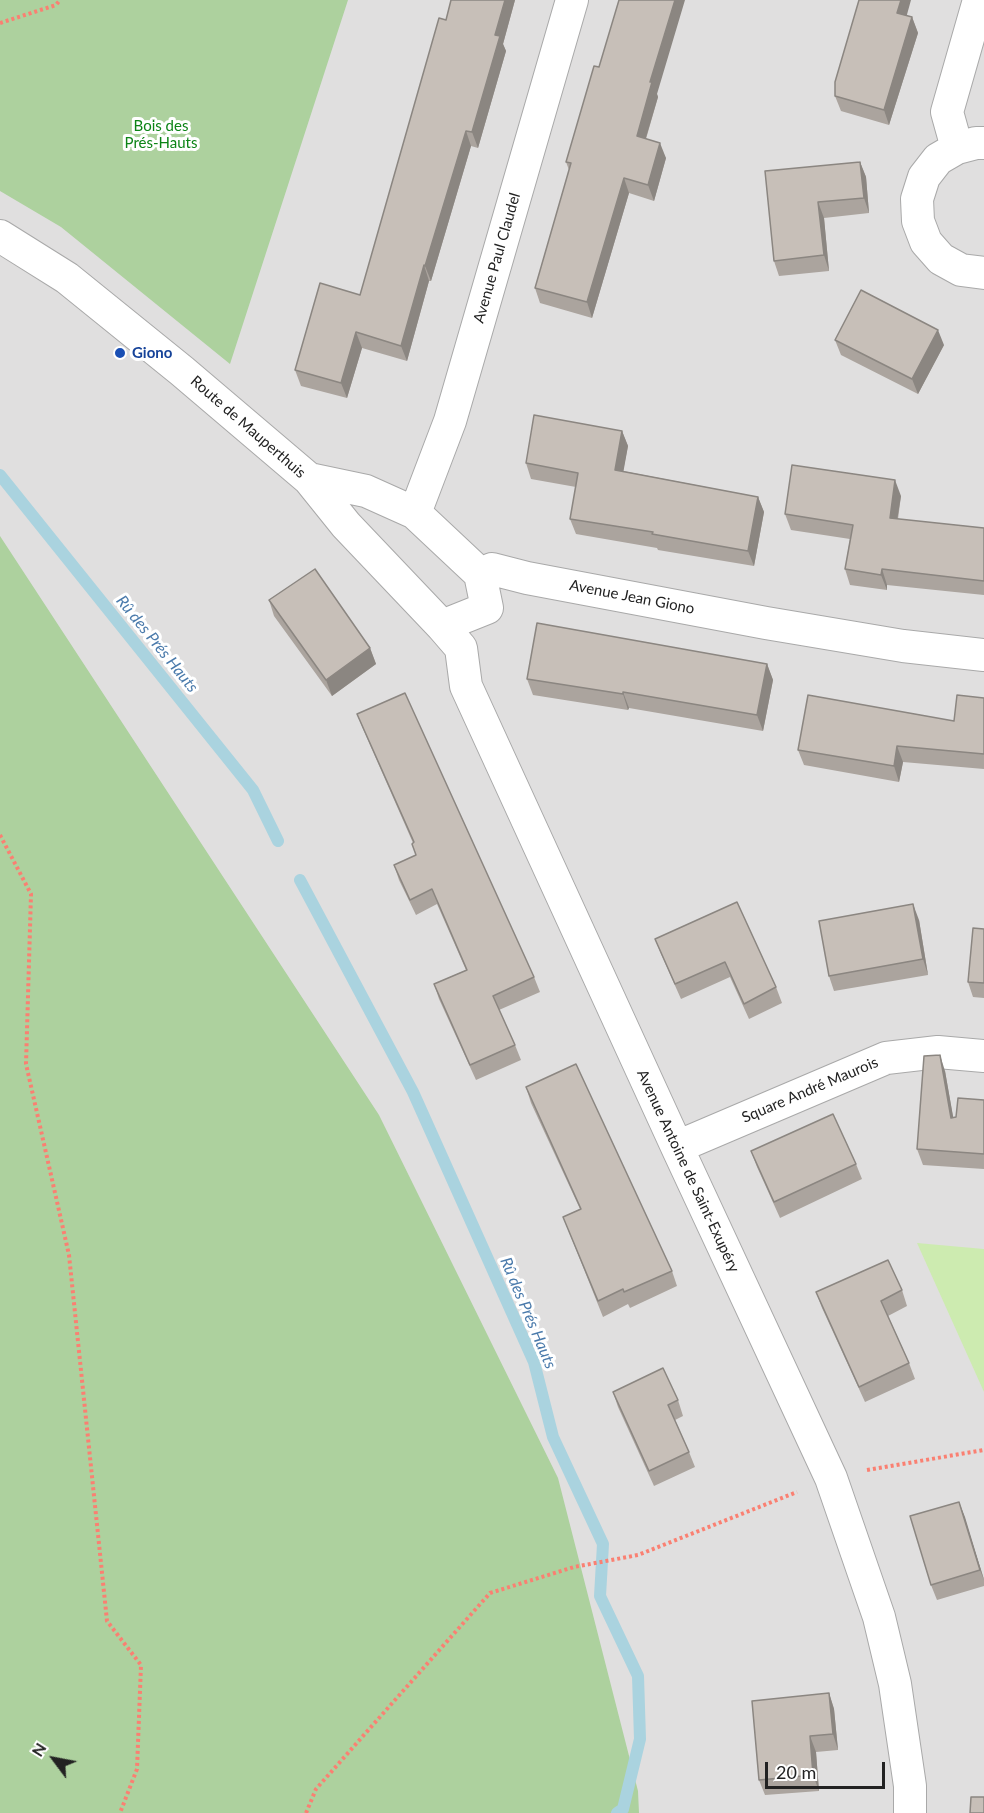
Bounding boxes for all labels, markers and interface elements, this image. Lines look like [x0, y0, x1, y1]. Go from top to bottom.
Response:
park label: Bois des Prés-Hauts [125, 117, 197, 152]
street label: Avenue Paul Claudel [470, 191, 524, 325]
place label: Giono [132, 344, 172, 362]
marker: Giono [113, 346, 127, 360]
street label: Route de Mauperthuis [187, 372, 309, 482]
street label: Avenue Jean Giono [568, 576, 696, 618]
water label: Rû des Prés Hauts [112, 592, 202, 696]
street label: Square André Maurois [739, 1053, 881, 1127]
street label: Avenue Antoine de Saint-Exupéry [633, 1067, 743, 1275]
water label: Rû des Prés Hauts [496, 1254, 560, 1372]
north arrow [24, 1729, 84, 1789]
text: N [27, 1739, 50, 1759]
scale bar [768, 1750, 888, 1788]
text: 20 m [776, 1761, 816, 1783]

